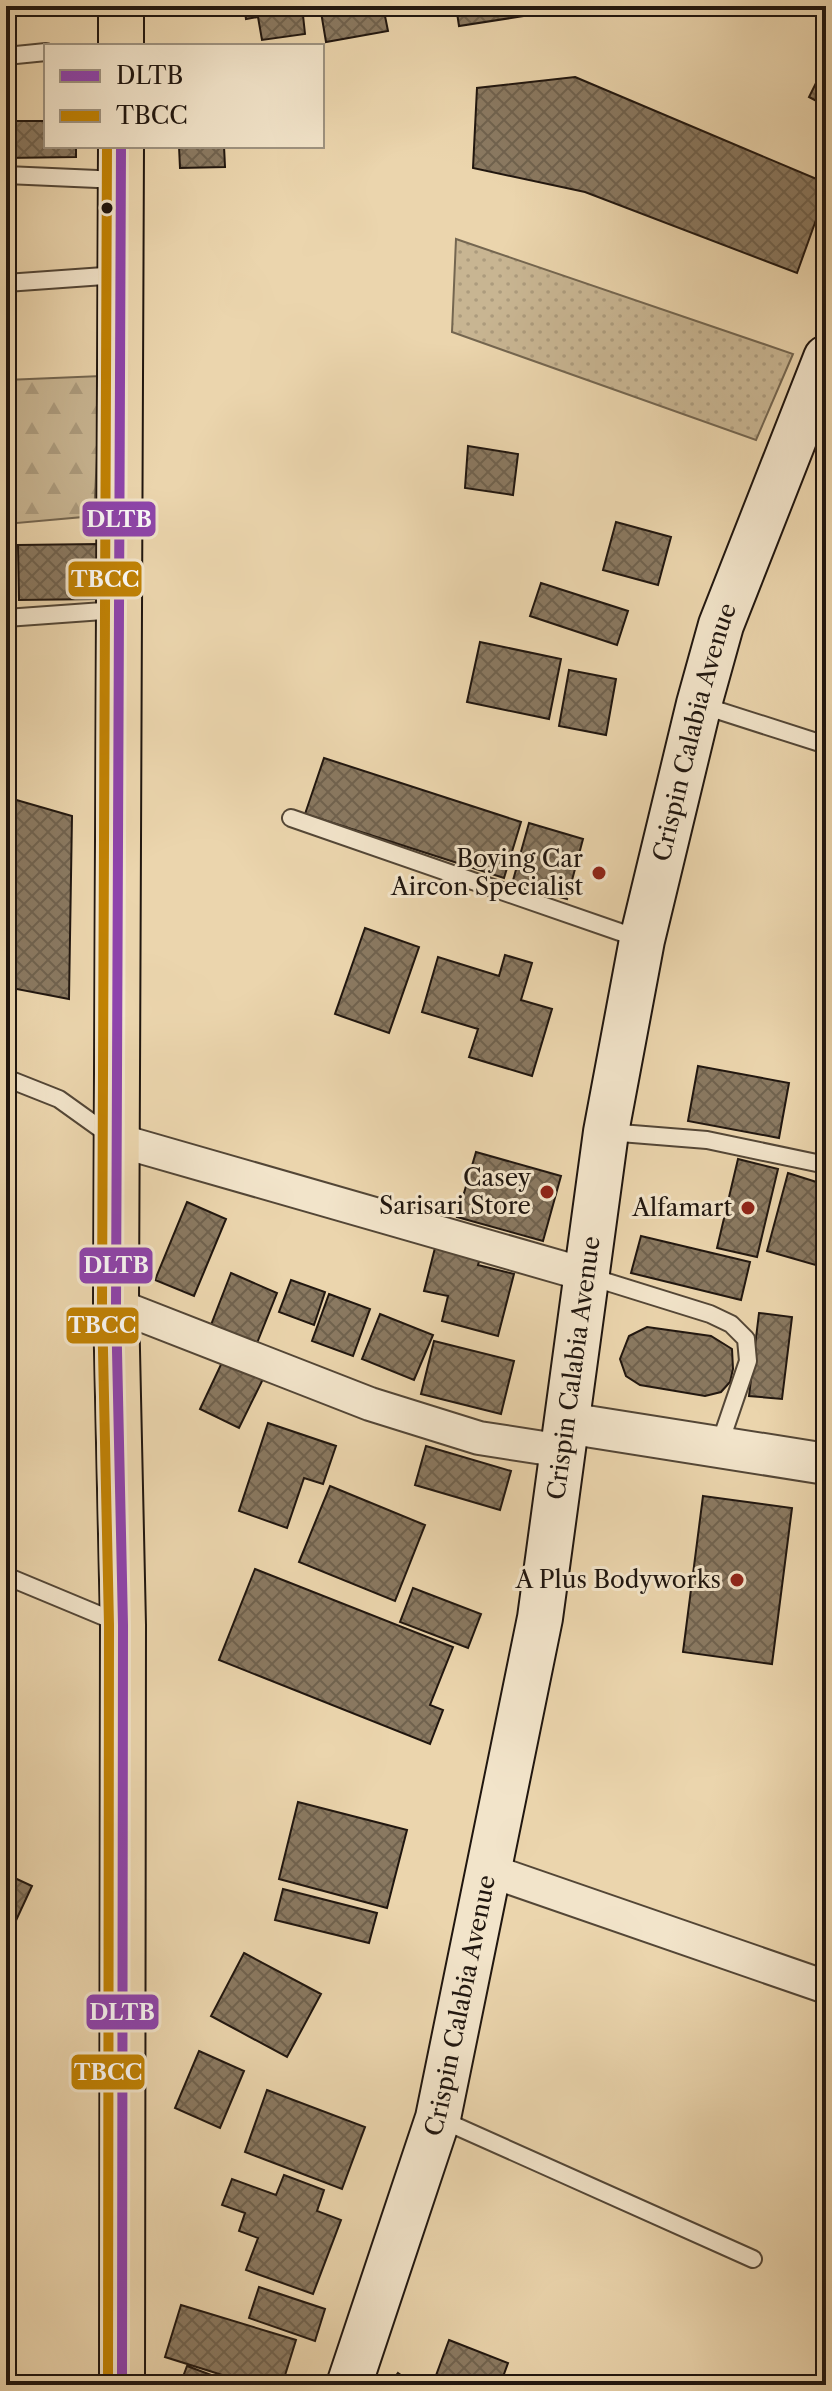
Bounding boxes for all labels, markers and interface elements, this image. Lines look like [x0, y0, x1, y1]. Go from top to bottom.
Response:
legend [44, 44, 324, 148]
text: DLTB [116, 61, 183, 90]
text: TBCC [116, 101, 188, 130]
unlabelled marker [99, 200, 115, 216]
line badge: DLTB [81, 500, 157, 538]
text: DLTB [86, 506, 152, 533]
line badge: TBCC [67, 560, 143, 598]
text: TBCC [71, 566, 139, 593]
street label: Crispin Calabia Avenue [647, 598, 742, 864]
place label: Boying Car Aircon Specialist [390, 844, 584, 901]
marker: Boying Car Aircon Specialist [590, 864, 608, 882]
place label: Casey Sarisari Store [379, 1163, 532, 1220]
marker: Casey Sarisari Store [538, 1183, 556, 1201]
place label: Alfamart [631, 1193, 733, 1222]
marker: Alfamart [739, 1199, 757, 1217]
street label: Crispin Calabia Avenue [541, 1234, 606, 1502]
line badge: DLTB [78, 1246, 154, 1285]
text: DLTB [83, 1252, 149, 1279]
line badge: TBCC [65, 1306, 140, 1345]
text: TBCC [68, 1312, 136, 1339]
place label: A Plus Bodyworks [514, 1565, 721, 1594]
marker: A Plus Bodyworks [728, 1571, 746, 1589]
street label: Crispin Calabia Avenue [418, 1872, 501, 2140]
line badge: DLTB [85, 1993, 160, 2031]
text: DLTB [89, 1999, 155, 2026]
line badge: TBCC [70, 2053, 146, 2091]
text: TBCC [74, 2059, 142, 2086]

